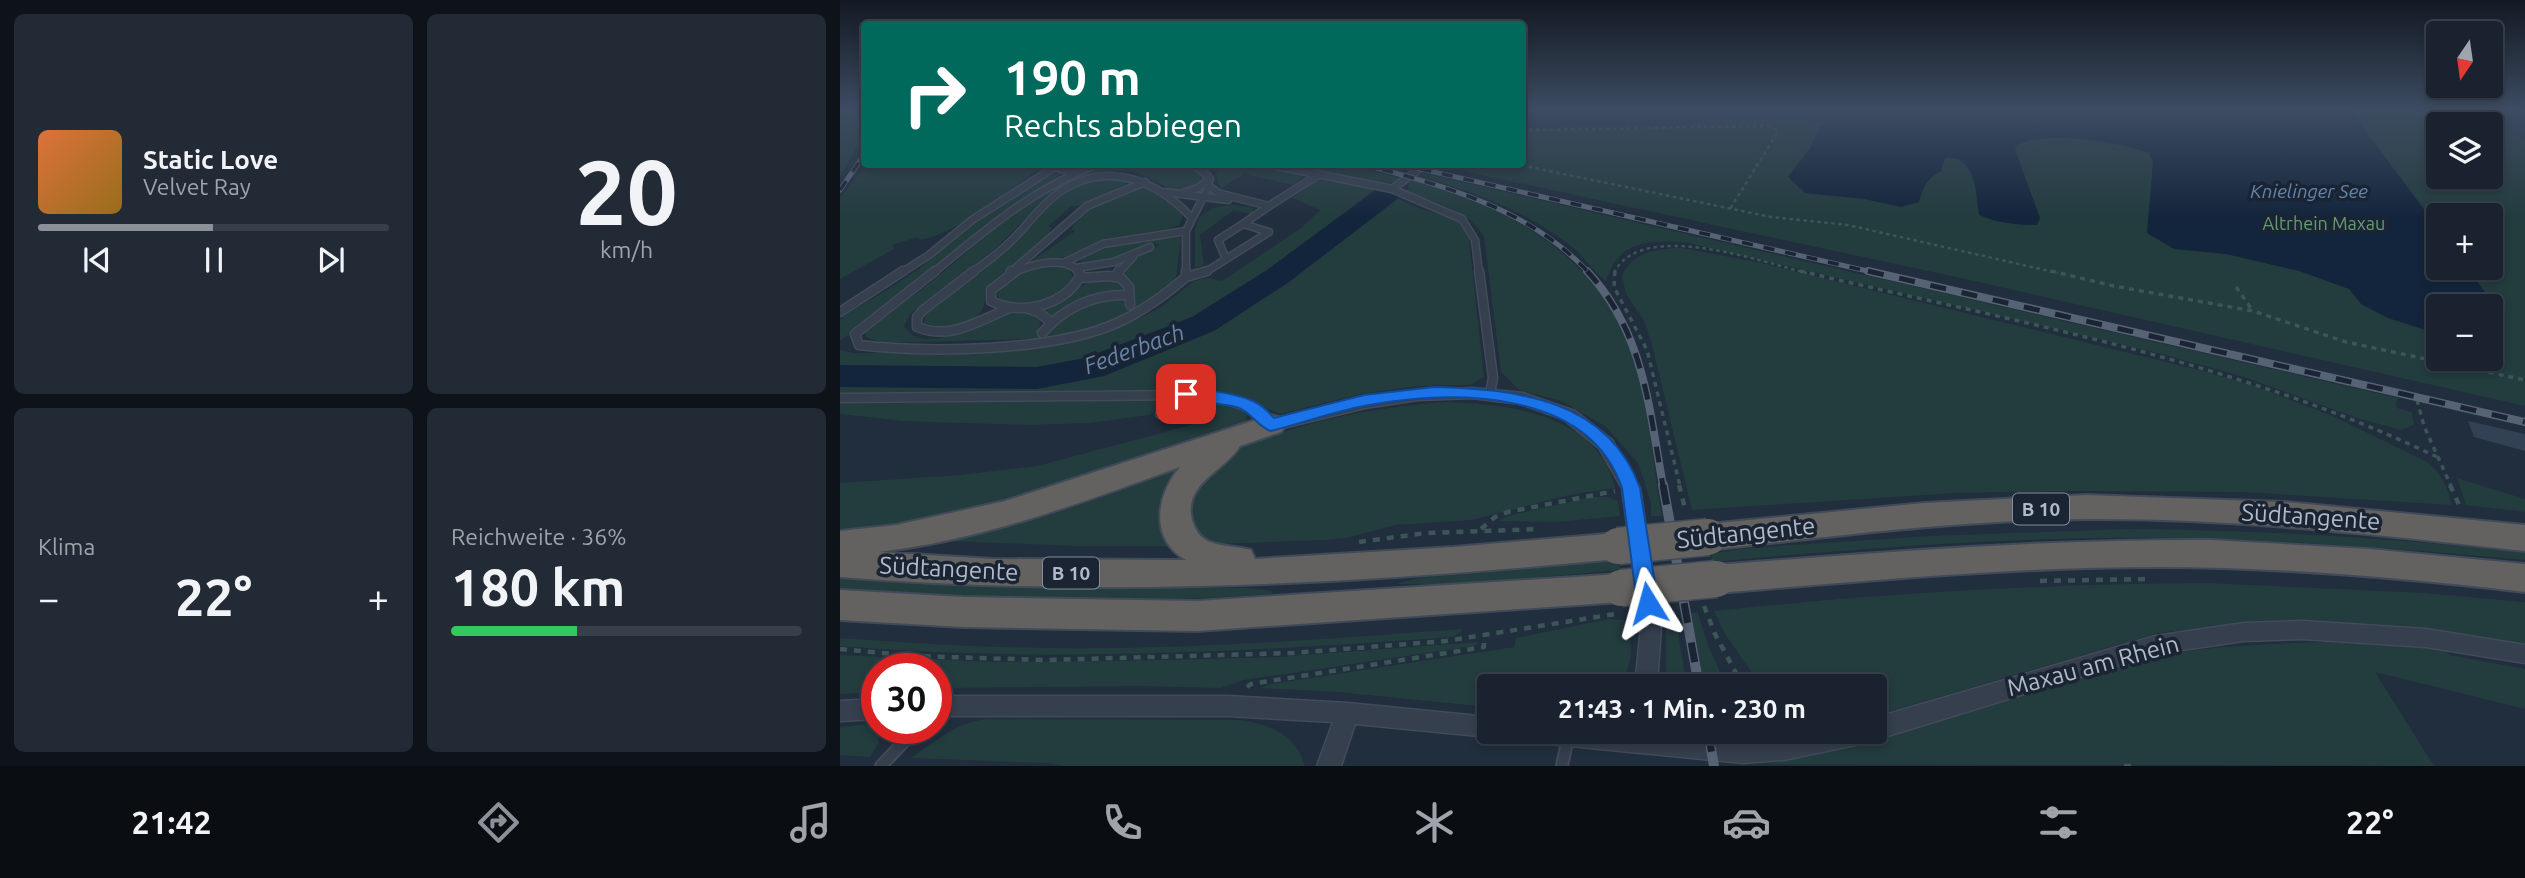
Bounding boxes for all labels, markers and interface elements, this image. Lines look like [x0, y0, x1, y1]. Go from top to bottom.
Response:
north arrow [2426, 21, 2502, 98]
map controls [2426, 21, 2503, 371]
icon: right [889, 49, 980, 140]
text: 190 m [1004, 49, 1141, 104]
text: Rechts abbiegen [1004, 107, 1242, 143]
button: layers [2426, 112, 2503, 189]
text: 20 [575, 140, 678, 242]
text: Static Love [143, 145, 278, 174]
text: Velvet Ray [143, 174, 251, 199]
water label: Knielinger See [2250, 180, 2368, 202]
button: + [2426, 203, 2503, 280]
park label: Altrhein Maxau [2263, 213, 2385, 233]
text: km/h [600, 237, 653, 262]
icon: previous [78, 241, 116, 279]
icon: pause [195, 241, 233, 279]
icon: next [312, 241, 350, 279]
button: − [2426, 294, 2503, 371]
water label: Federbach [1080, 319, 1187, 378]
pin [1156, 364, 1216, 424]
icon: arrive [1167, 375, 1205, 413]
road number: B 10 [2013, 494, 2069, 524]
street label: Südtangente [2241, 498, 2381, 535]
street label: Südtangente [1675, 512, 1817, 553]
text: Reichweite · 36% [451, 524, 627, 549]
text: Klima [38, 534, 95, 559]
street label: Südtangente [879, 551, 1019, 586]
text: 180 km [451, 558, 625, 616]
road number: B 10 [1043, 558, 1099, 588]
position arrow [1611, 566, 1685, 640]
text: 22° [175, 568, 252, 626]
text: − [38, 577, 59, 619]
text: + [368, 577, 389, 619]
street label: Maxau am Rhein [2004, 630, 2182, 701]
speed limit sign: 30 [861, 653, 952, 744]
text: 21:43 · 1 Min. · 230 m [1558, 694, 1806, 723]
icon: directions [474, 798, 523, 847]
icon: music [786, 798, 835, 847]
icon: phone [1098, 798, 1147, 847]
icon: climate [1410, 798, 1459, 847]
icon: car [1722, 798, 1771, 847]
icon: filters [2034, 798, 2083, 847]
text: 21:42 [131, 804, 212, 840]
text: 22° [2346, 804, 2394, 840]

